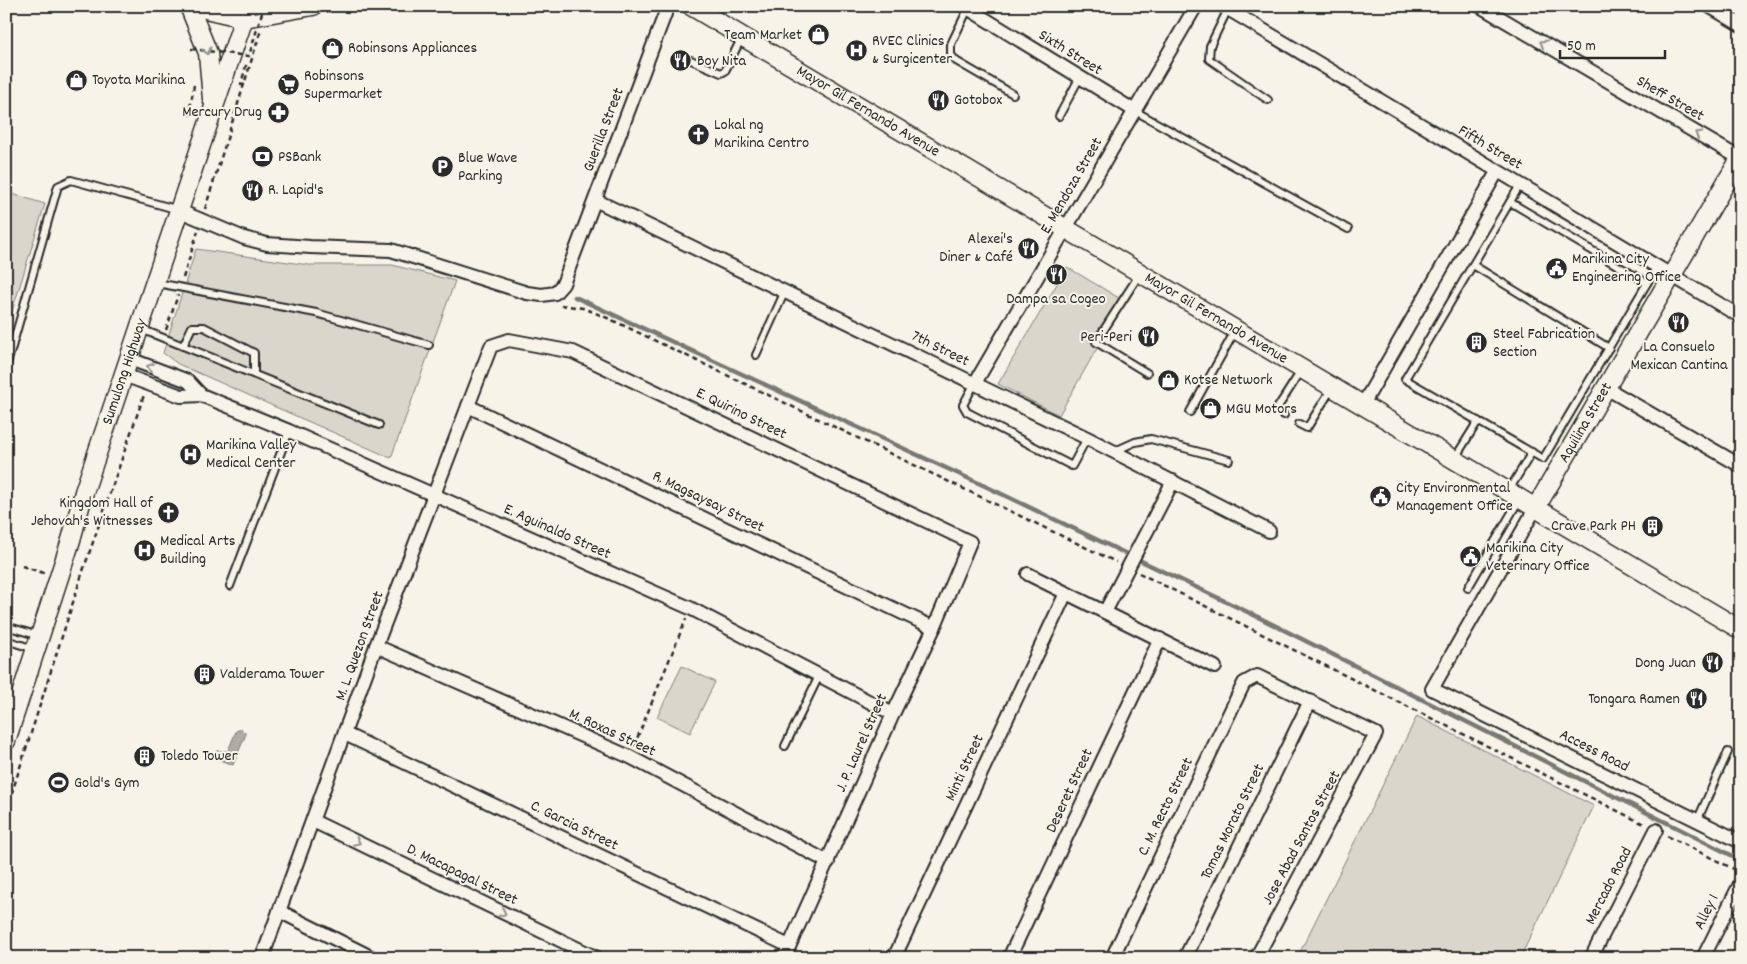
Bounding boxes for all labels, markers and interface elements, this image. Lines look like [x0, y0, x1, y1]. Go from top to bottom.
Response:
shop icon: Team Market [806, 23, 830, 47]
place label: Team Market [724, 24, 802, 47]
street label: Sixth Street [1034, 24, 1107, 82]
scale bar [1560, 28, 1664, 60]
place label: RVEC Clinics & Surgicenter [872, 30, 952, 71]
shop icon: Robinsons Appliances [320, 36, 344, 60]
text: 50 m [1567, 36, 1596, 58]
place label: Robinsons Appliances [348, 37, 477, 60]
hospital icon: RVEC Clinics & Surgicenter [844, 38, 868, 62]
one-way arrow [1539, 39, 1548, 49]
one-way arrow [201, 47, 212, 56]
restaurant icon: Boy Nita [669, 49, 693, 73]
place label: Boy Nita [697, 50, 747, 73]
street label: Mayor Gil Fernando Avenue [792, 60, 944, 163]
place label: Robinsons Supermarket [304, 65, 382, 106]
shop icon: Toyota Marikina [64, 68, 88, 92]
place label: Toyota Marikina [92, 69, 185, 92]
street label: Sheff Street [1632, 70, 1708, 128]
supermarket icon: Robinsons Supermarket [276, 73, 300, 97]
street label: Guerilla Street [577, 84, 631, 175]
restaurant icon: Gotobox [926, 88, 950, 112]
place label: Gotobox [954, 89, 1002, 112]
pharmacy icon: Mercury Drug [266, 100, 290, 124]
place label: Mercury Drug [182, 101, 262, 124]
place label: Lokal ng Marikina Centro [714, 114, 809, 155]
street label: Fifth Street [1453, 120, 1527, 176]
church icon: Lokal ng Marikina Centro [686, 122, 710, 146]
one-way arrow [1694, 130, 1703, 140]
street label: E. Mendoza Street [1035, 133, 1109, 239]
bank icon: PSBank [250, 145, 274, 169]
place label: PSBank [278, 146, 321, 169]
place label: Blue Wave Parking [458, 147, 517, 188]
parking icon: Blue Wave Parking [430, 155, 454, 179]
restaurant icon: R. Lapid's [240, 178, 264, 202]
place label: R. Lapid's [268, 179, 324, 202]
place label: Alexei's Diner & Café [939, 228, 1013, 269]
restaurant icon: Alexei's Diner & Café [1017, 236, 1041, 260]
place label: Marikina City Engineering Office [1572, 248, 1681, 289]
public building icon: Marikina City Engineering Office [1544, 256, 1568, 280]
restaurant icon: Dampa sa Cogeo [1044, 263, 1068, 287]
street label: Mayor Gil Fernando Avenue [1140, 267, 1292, 370]
place label: Dampa sa Cogeo [1006, 288, 1106, 311]
restaurant icon: La Consuelo Mexican Cantina [1667, 311, 1691, 335]
street label: Sumulong Highway [96, 315, 153, 428]
place label: Steel Fabrication Section [1493, 323, 1595, 364]
street label: 7th Street [907, 325, 973, 373]
restaurant icon: Peri-Peri [1136, 325, 1160, 349]
place label: Peri-Peri [1080, 326, 1132, 349]
building icon: Steel Fabrication Section [1465, 331, 1489, 355]
place label: La Consuelo Mexican Cantina [1631, 336, 1728, 377]
one-way arrow [146, 363, 155, 373]
shop icon: Kotse Network [1156, 368, 1180, 392]
place label: Kotse Network [1184, 369, 1273, 392]
street label: Aquilina Street [1553, 378, 1618, 467]
street label: E. Quirino Street [692, 382, 790, 446]
shop icon: MGU Motors [1198, 397, 1222, 421]
place label: MGU Motors [1226, 398, 1297, 421]
place label: Marikina Valley Medical Center [206, 434, 297, 475]
hospital icon: Marikina Valley Medical Center [178, 442, 202, 466]
street label: R. Magsaysay Street [648, 465, 768, 539]
place label: City Environmental Management Office [1396, 477, 1513, 518]
public building icon: City Environmental Management Office [1368, 485, 1392, 509]
place label: Kingdom Hall of Jehovah's Witnesses [31, 492, 153, 533]
street label: E. Aguinaldo Street [500, 498, 614, 566]
church icon: Kingdom Hall of Jehovah's Witnesses [157, 500, 181, 524]
building icon: Crave Park PH [1640, 514, 1664, 538]
place label: Crave Park PH [1551, 515, 1636, 538]
place label: Medical Arts Building [160, 530, 236, 571]
place label: Marikina City Veterinary Office [1486, 537, 1590, 578]
hospital icon: Medical Arts Building [132, 538, 156, 562]
public building icon: Marikina City Veterinary Office [1458, 545, 1482, 569]
street label: M. L. Quezon Street [330, 588, 390, 704]
restaurant icon: Dong Juan [1700, 651, 1724, 675]
place label: Dong Juan [1635, 652, 1696, 675]
building icon: Valderama Tower [192, 662, 216, 686]
place label: Valderama Tower [220, 663, 325, 686]
restaurant icon: Tongara Ramen [1684, 687, 1708, 711]
place label: Tongara Ramen [1588, 688, 1680, 711]
street label: J. P. Laurel Street [830, 690, 894, 796]
street label: M. Roxas Street [565, 703, 659, 763]
street label: Access Road [1555, 724, 1633, 778]
street label: Minti Street [940, 731, 990, 805]
building icon: Toledo Tower [133, 744, 157, 768]
place label: Toledo Tower [161, 745, 238, 768]
street label: Deseret Street [1040, 745, 1100, 837]
street label: C. M. Recto Street [1132, 754, 1200, 860]
street label: Tomas Morato Street [1195, 760, 1271, 884]
street label: Jose Abad Santos Street [1257, 767, 1347, 909]
sports icon: Gold's Gym [46, 771, 70, 795]
place label: Gold's Gym [74, 772, 140, 795]
street label: C. Garcia Street [526, 795, 622, 857]
one-way arrow [352, 836, 361, 847]
street label: D. Macapagal Street [403, 838, 522, 912]
street label: Mercado Road [1580, 843, 1638, 929]
street label: Alley 1 [1689, 890, 1725, 934]
one-way arrow [498, 906, 507, 917]

